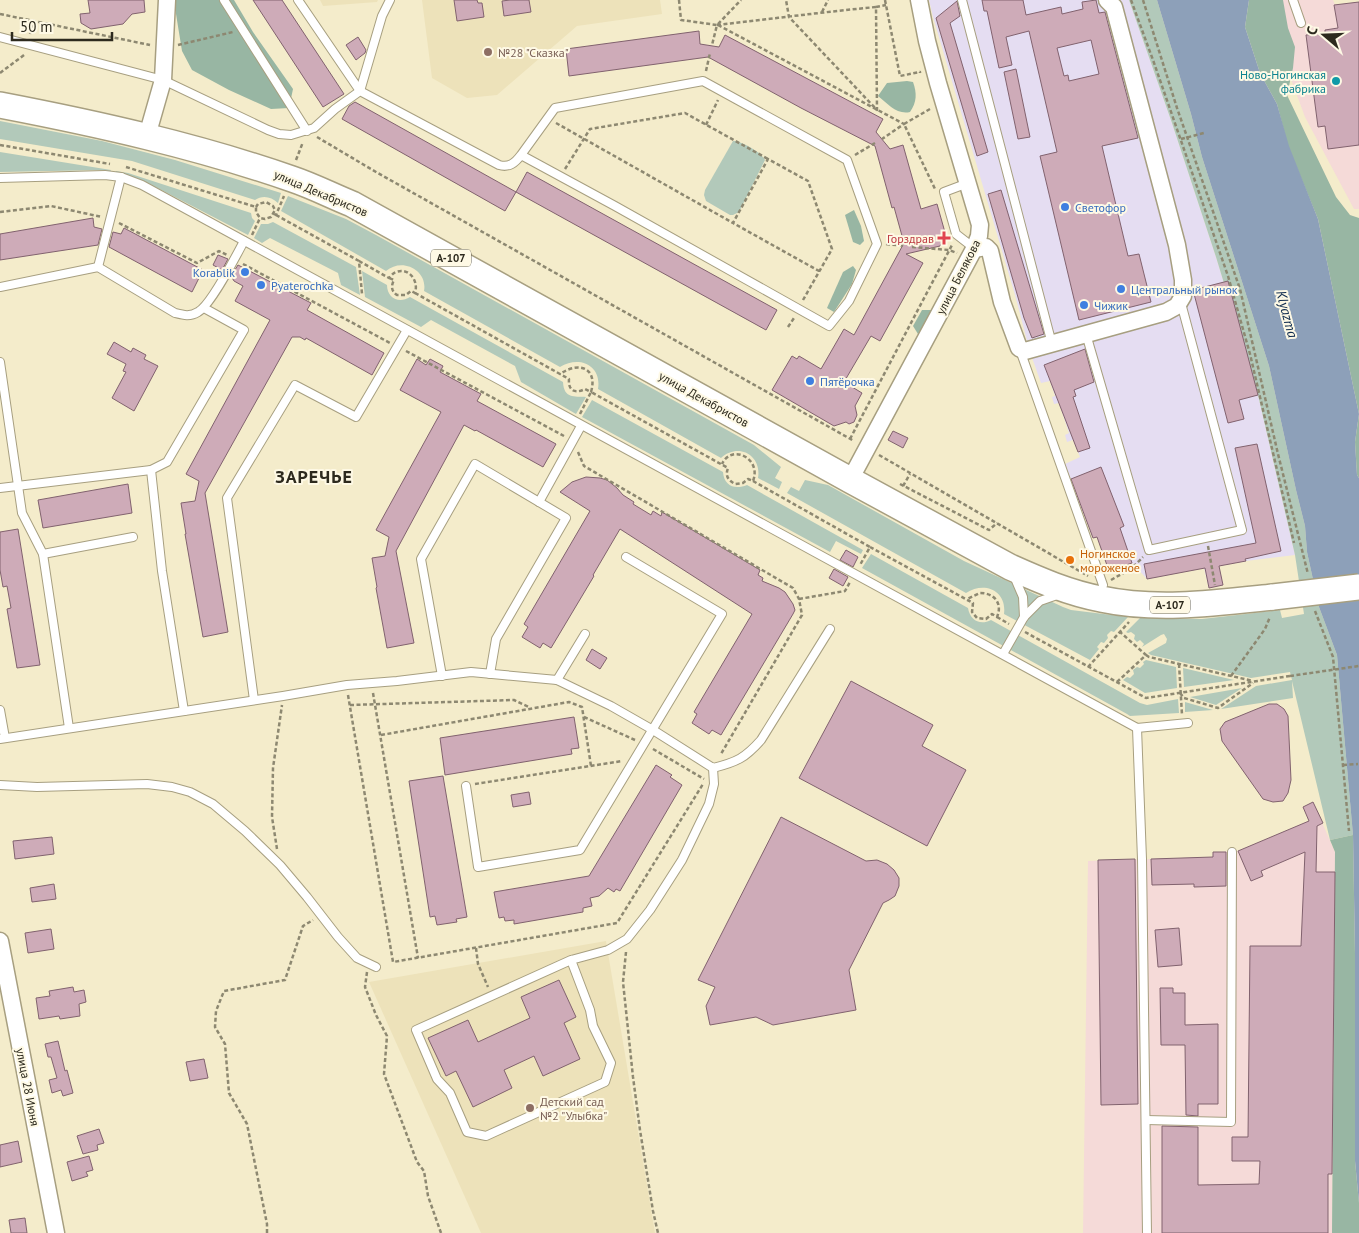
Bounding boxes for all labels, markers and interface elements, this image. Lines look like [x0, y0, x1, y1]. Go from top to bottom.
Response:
scale bar [12, 10, 112, 42]
north arrow [1299, 10, 1349, 60]
text: 50 m [20, 17, 53, 36]
text: С [1302, 24, 1322, 37]
place label: №28 "Сказка" [498, 45, 569, 60]
marker: №28 "Сказка" [482, 46, 494, 58]
place label: Ново-Ногинская фабрика [1240, 67, 1326, 96]
marker: Ново-Ногинская фабрика [1330, 75, 1342, 87]
street label: улица Декабристов [272, 166, 370, 220]
place label: Светофор [1075, 200, 1126, 215]
marker: Светофор [1059, 201, 1071, 213]
place label: Горздрав [887, 231, 934, 246]
marker: Горздрав [938, 232, 950, 244]
street label: улица Белякова [933, 237, 983, 317]
road number: А-107 [431, 250, 471, 266]
place label: Korablik [193, 265, 235, 280]
marker: Korablik [239, 266, 251, 278]
place label: Pyaterochka [271, 278, 334, 293]
marker: Pyaterochka [255, 279, 267, 291]
place label: Центральный рынок [1131, 282, 1238, 297]
marker: Центральный рынок [1115, 283, 1127, 295]
water label: Klyazma [1272, 288, 1302, 340]
place label: Чижик [1094, 298, 1128, 313]
marker: Чижик [1078, 299, 1090, 311]
street label: улица Декабристов [656, 368, 752, 430]
place label: Пятёрочка [820, 374, 875, 389]
marker: Пятёрочка [804, 375, 816, 387]
district label: ЗАРЕЧЬЕ [275, 465, 353, 488]
place label: Ногинское мороженое [1080, 546, 1140, 575]
marker: Ногинское мороженое [1064, 554, 1076, 566]
road number: А-107 [1150, 596, 1190, 614]
street label: улица 28 Июня [13, 1047, 43, 1127]
place label: Детский сад №2 "Улыбка" [540, 1094, 607, 1123]
marker: Детский сад №2 "Улыбка" [524, 1102, 536, 1114]

